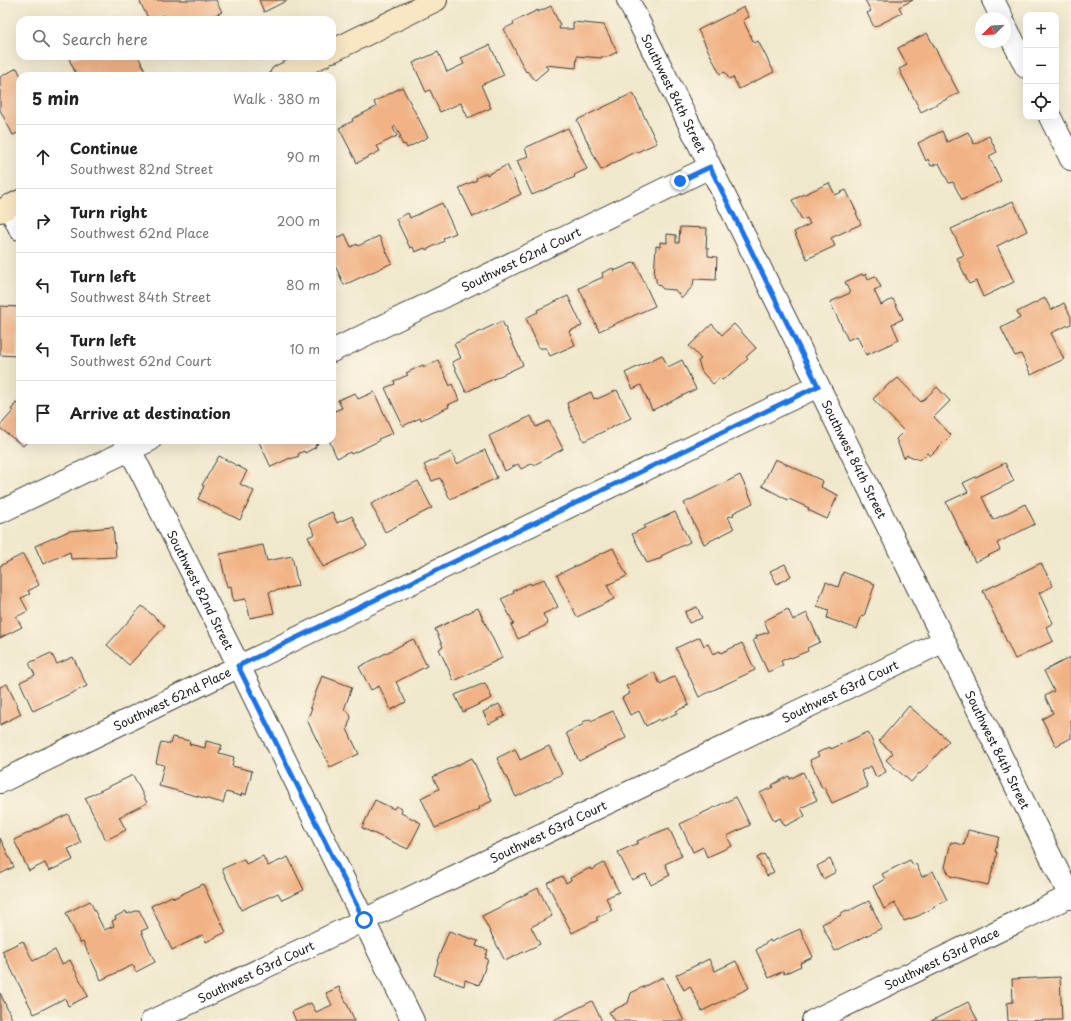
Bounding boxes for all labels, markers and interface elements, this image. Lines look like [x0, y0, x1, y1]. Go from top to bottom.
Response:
north arrow [975, 12, 1011, 48]
map controls [1023, 12, 1059, 120]
button: + [1023, 12, 1059, 48]
search box [16, 16, 336, 60]
icon: search [30, 27, 52, 49]
text: Search here [62, 27, 148, 50]
street label: Southwest 84th Street [637, 31, 711, 156]
button: − [1023, 48, 1059, 84]
button: locate [1023, 84, 1059, 120]
text: 5 min [32, 85, 79, 111]
text: Walk · 380 m [233, 89, 320, 108]
text: Continue [70, 136, 138, 159]
icon: ahead [32, 146, 54, 168]
text: 90 m [287, 147, 320, 166]
text: Southwest 82nd Street [70, 159, 213, 178]
route end [671, 172, 689, 190]
text: Turn right [70, 200, 147, 223]
icon: right [32, 210, 54, 232]
text: 200 m [277, 211, 320, 230]
street label: Southwest 62nd Court [458, 222, 584, 296]
text: Southwest 62nd Place [70, 223, 209, 242]
text: Turn left [70, 264, 136, 287]
icon: left [32, 274, 54, 296]
text: 80 m [286, 275, 320, 294]
text: Southwest 84th Street [70, 287, 211, 306]
text: Turn left [70, 328, 136, 351]
icon: left [32, 338, 54, 360]
text: 10 m [290, 339, 320, 358]
text: Southwest 62nd Court [70, 351, 212, 370]
street label: Southwest 84th Street [818, 397, 891, 522]
text: Arrive at destination [70, 401, 231, 424]
icon: arrive [32, 402, 54, 424]
street label: Southwest 82nd Street [163, 527, 239, 653]
street label: Southwest 63rd Court [779, 655, 901, 727]
street label: Southwest 62nd Place [110, 663, 234, 735]
street label: Southwest 84th Street [961, 687, 1035, 812]
street label: Southwest 63rd Court [487, 796, 609, 867]
route start [355, 911, 373, 929]
street label: Southwest 63rd Place [881, 923, 1003, 994]
street label: Southwest 63rd Court [194, 936, 317, 1007]

